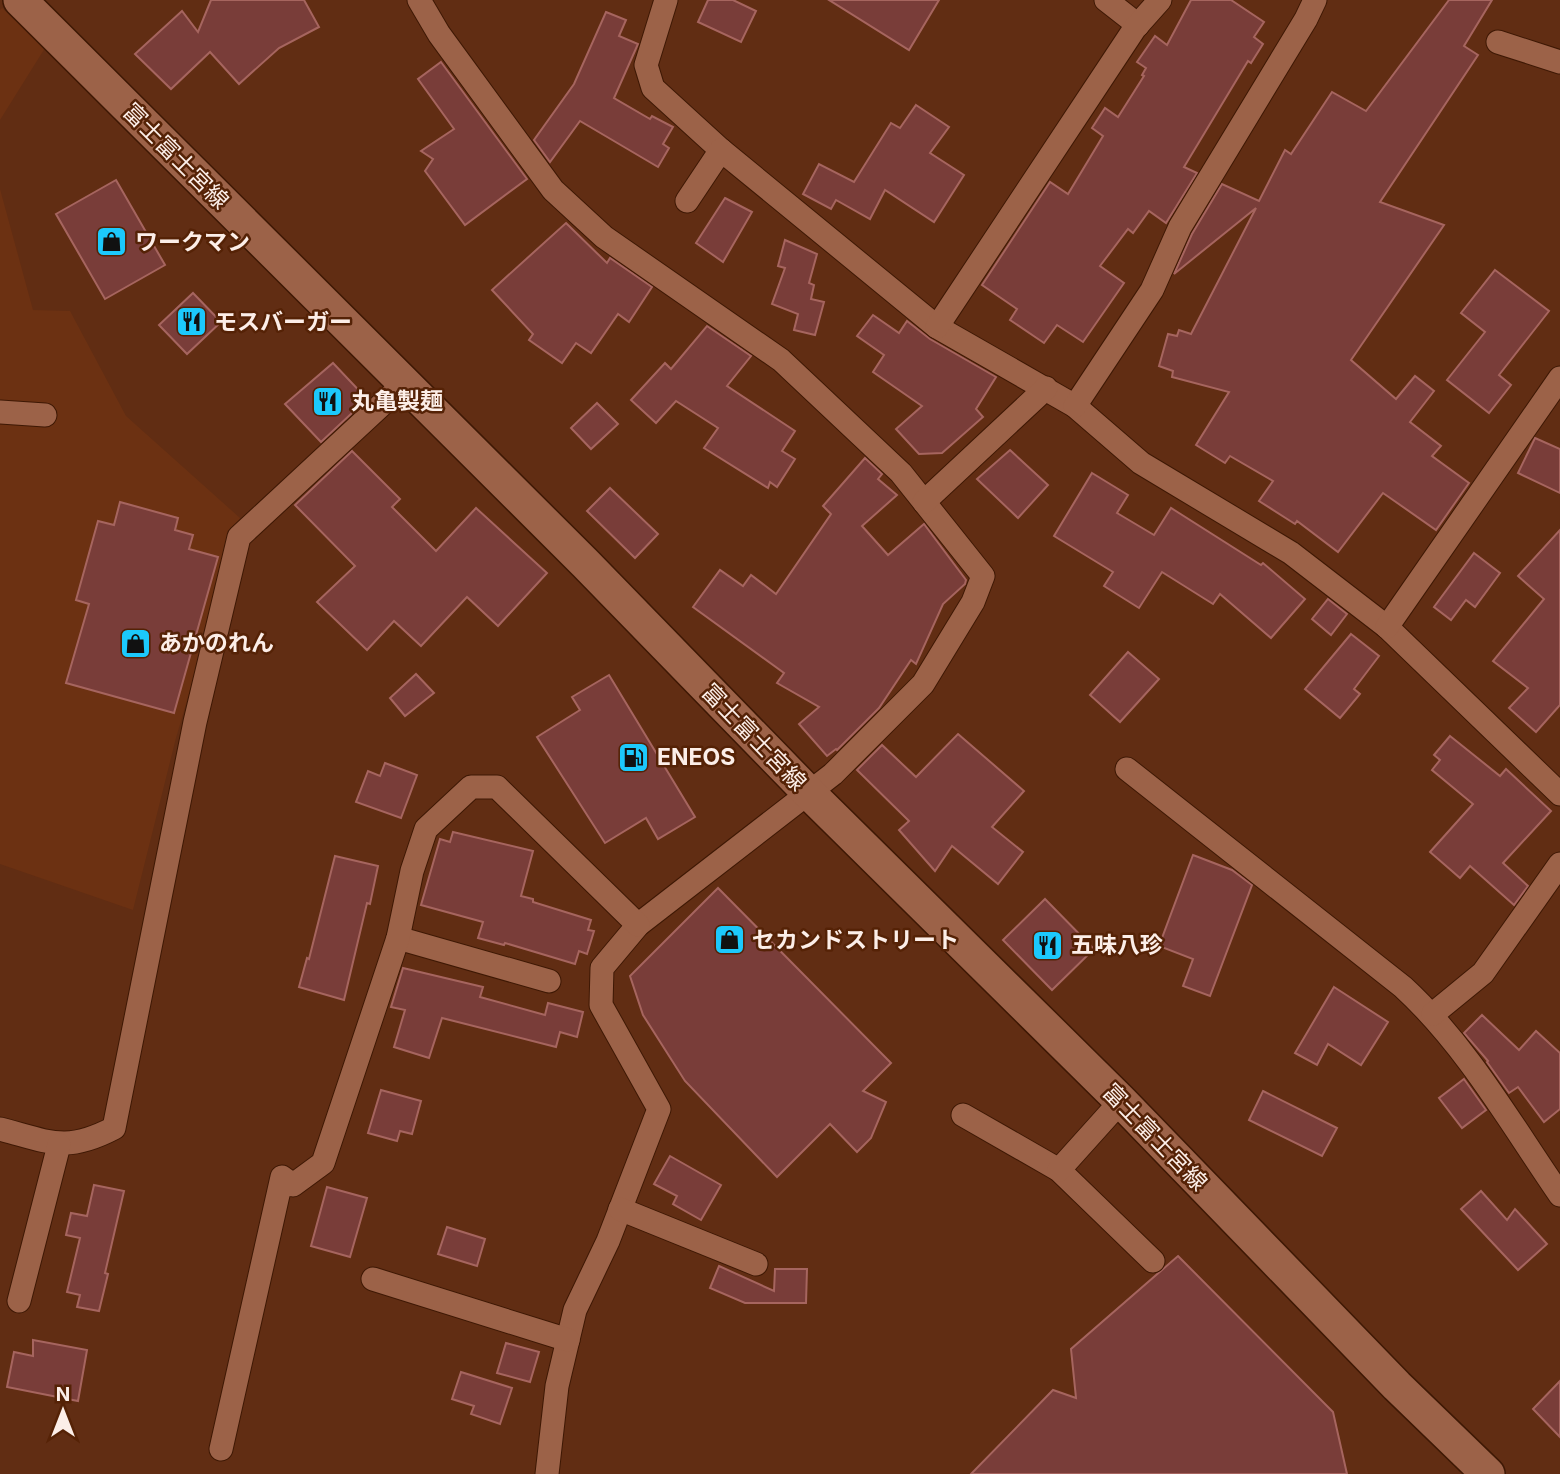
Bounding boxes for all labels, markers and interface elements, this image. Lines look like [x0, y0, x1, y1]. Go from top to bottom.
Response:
street label: 富士富士宮線 [117, 97, 235, 215]
shop icon: ワークマン [95, 225, 129, 259]
place label: ワークマン [135, 228, 250, 256]
restaurant icon: モスバーガー [174, 305, 208, 339]
place label: モスバーガー [214, 308, 352, 336]
restaurant icon: 丸亀製麺 [311, 384, 345, 418]
place label: 丸亀製麺 [351, 387, 443, 415]
shop icon: あかのれん [119, 626, 153, 660]
place label: あかのれん [159, 629, 274, 657]
street label: 富士富士宮線 [696, 678, 812, 796]
fuel station icon: ENEOS [617, 740, 651, 774]
place label: ENEOS [657, 743, 735, 771]
shop icon: セカンドストリート [712, 923, 746, 957]
place label: セカンドストリート [752, 926, 959, 954]
restaurant icon: 五味八珍 [1031, 928, 1065, 962]
place label: 五味八珍 [1071, 931, 1163, 959]
street label: 富士富士宮線 [1097, 1078, 1213, 1196]
north arrow [28, 1376, 98, 1446]
text: N [56, 1383, 70, 1406]

